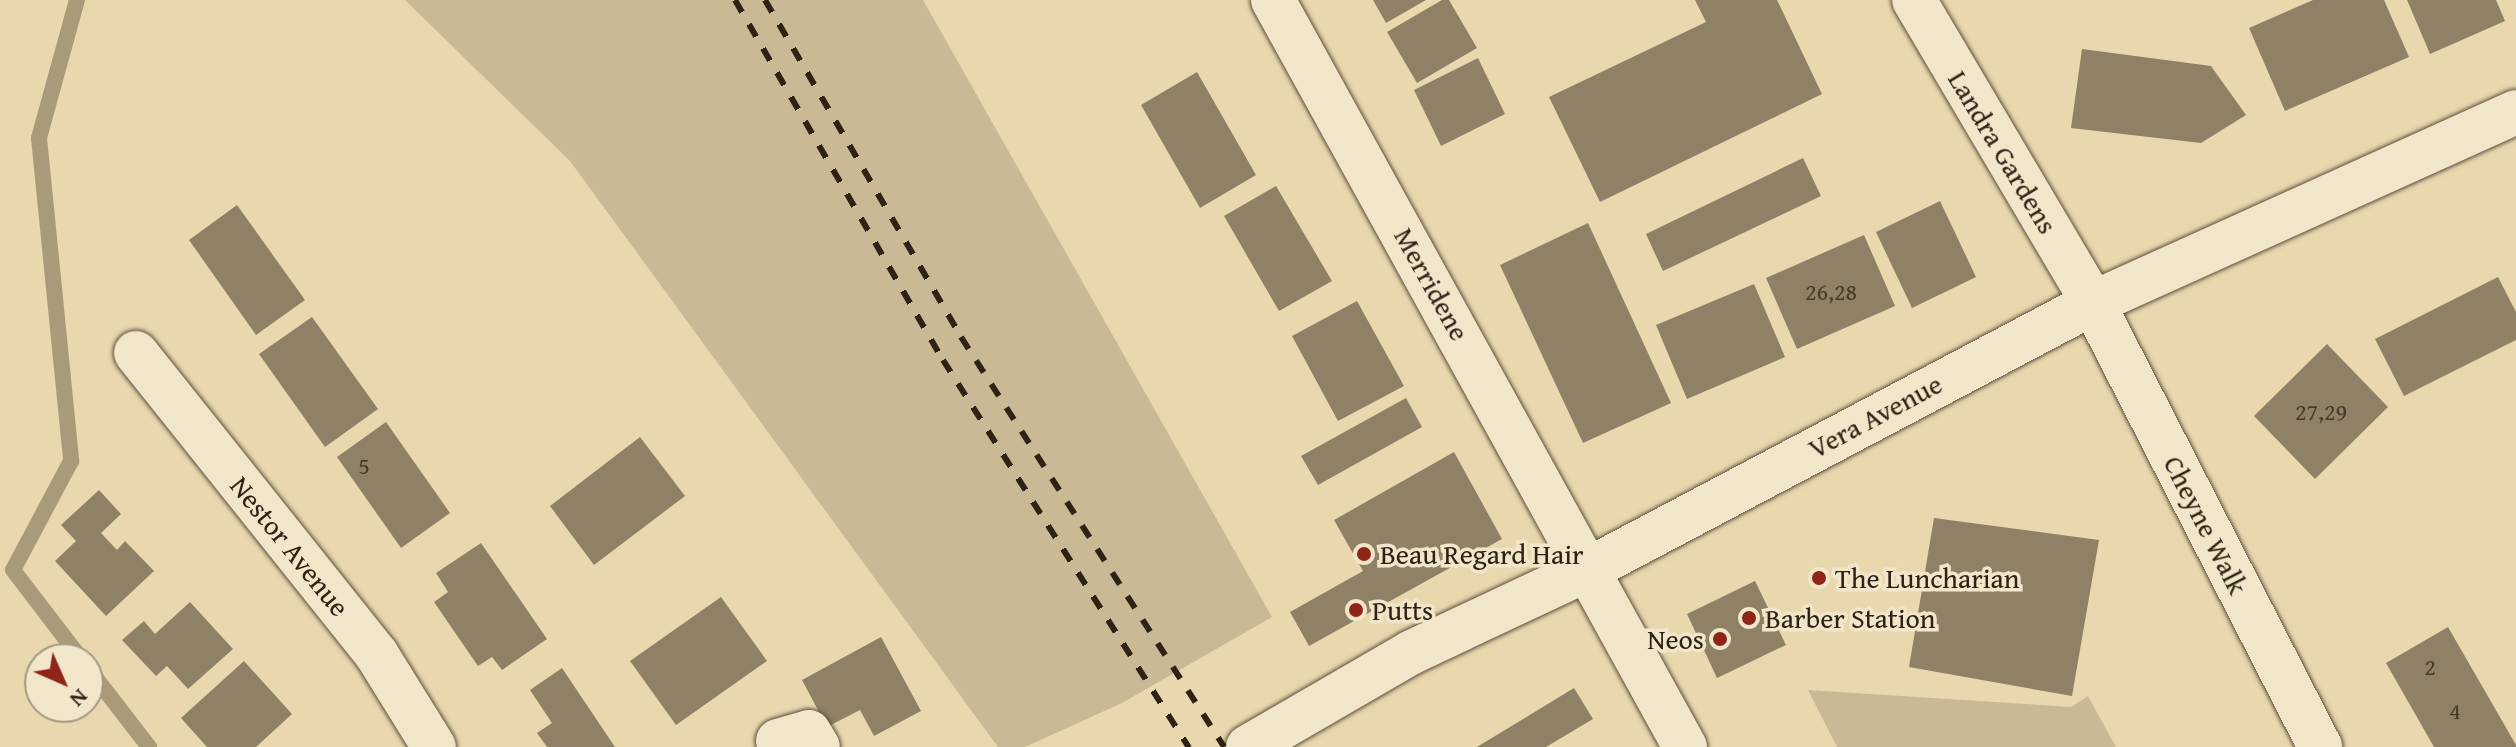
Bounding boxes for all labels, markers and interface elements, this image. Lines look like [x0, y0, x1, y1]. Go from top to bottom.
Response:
street label: Landra Gardens [1941, 64, 2065, 240]
street label: Merridene [1387, 222, 1477, 346]
house number: 26,28 [1805, 278, 1857, 306]
street label: Vera Avenue [1802, 367, 1948, 465]
house number: 27,29 [2295, 398, 2347, 426]
street label: Cheyne Walk [2157, 450, 2255, 600]
house number: 5 [358, 452, 370, 480]
street label: Nestor Avenue [223, 469, 357, 623]
place label: Beau Regard Hair [1380, 537, 1584, 571]
marker: Beau Regard Hair [1355, 545, 1373, 563]
place label: The Luncharian [1835, 561, 2020, 595]
marker: The Luncharian [1810, 569, 1828, 587]
place label: Putts [1372, 593, 1433, 627]
marker: Putts [1347, 601, 1365, 619]
place label: Barber Station [1765, 601, 1936, 635]
marker: Barber Station [1740, 609, 1758, 627]
place label: Neos [1647, 622, 1704, 656]
marker: Neos [1711, 630, 1729, 648]
north arrow [24, 643, 104, 723]
house number: 2 [2424, 653, 2436, 681]
text: N [63, 682, 96, 715]
house number: 4 [2449, 697, 2461, 725]

